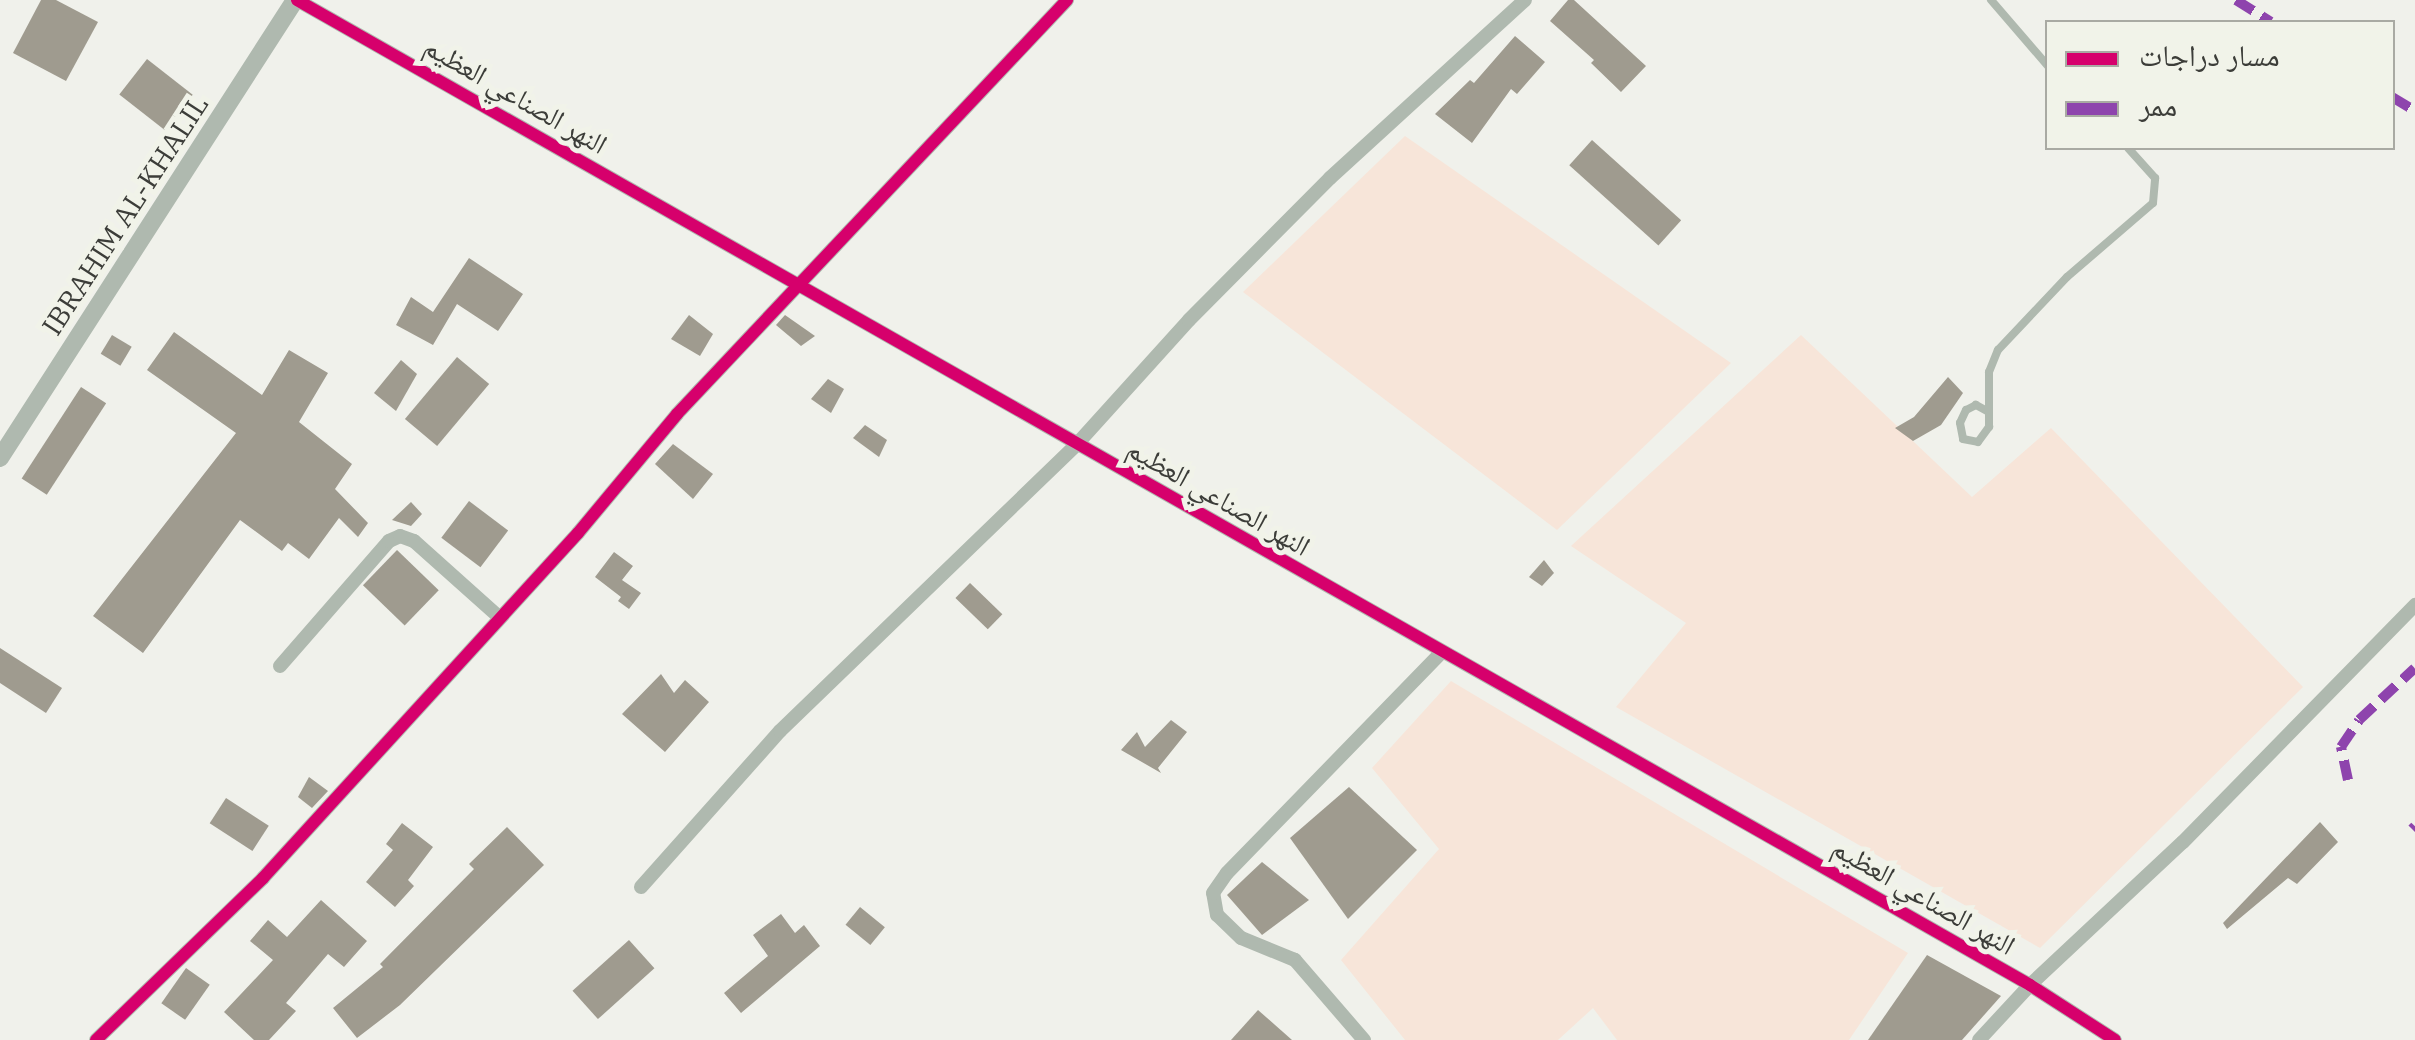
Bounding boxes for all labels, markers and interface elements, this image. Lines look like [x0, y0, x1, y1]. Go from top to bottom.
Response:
legend [2045, 20, 2395, 150]
street label: النهر الصناعي العظيم [419, 29, 613, 161]
text: مسار دراجات [2139, 35, 2280, 74]
text: ممر [2139, 85, 2177, 124]
street label: IBRAHIM AL-KHALIL [35, 89, 215, 341]
street label: النهر الصناعي العظيم [1122, 431, 1316, 563]
street label: النهر الصناعي العظيم [1827, 830, 2021, 962]

